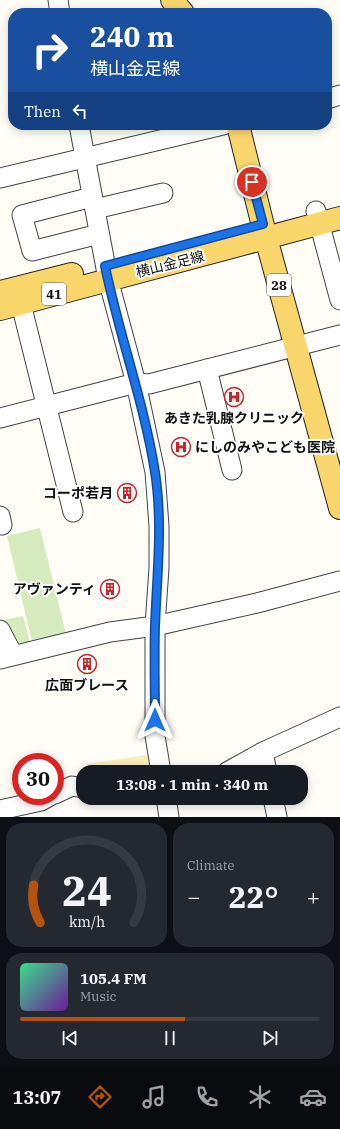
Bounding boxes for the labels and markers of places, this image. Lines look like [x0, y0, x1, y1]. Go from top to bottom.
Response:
pin [235, 165, 269, 199]
hospital icon: あきた乳腺クリニック [223, 386, 245, 408]
place label: あきた乳腺クリニック [164, 409, 304, 427]
hospital icon: にしのみやこども医院 [170, 436, 192, 458]
place label: にしのみやこども医院 [195, 438, 335, 456]
building icon: コーポ若月 [116, 482, 138, 504]
place label: コーポ若月 [43, 484, 113, 502]
building icon: アヴァンティ [99, 578, 121, 600]
place label: アヴァンティ [13, 580, 96, 598]
building icon: 広面ブレース [76, 653, 98, 675]
place label: 広面ブレース [45, 676, 129, 694]

